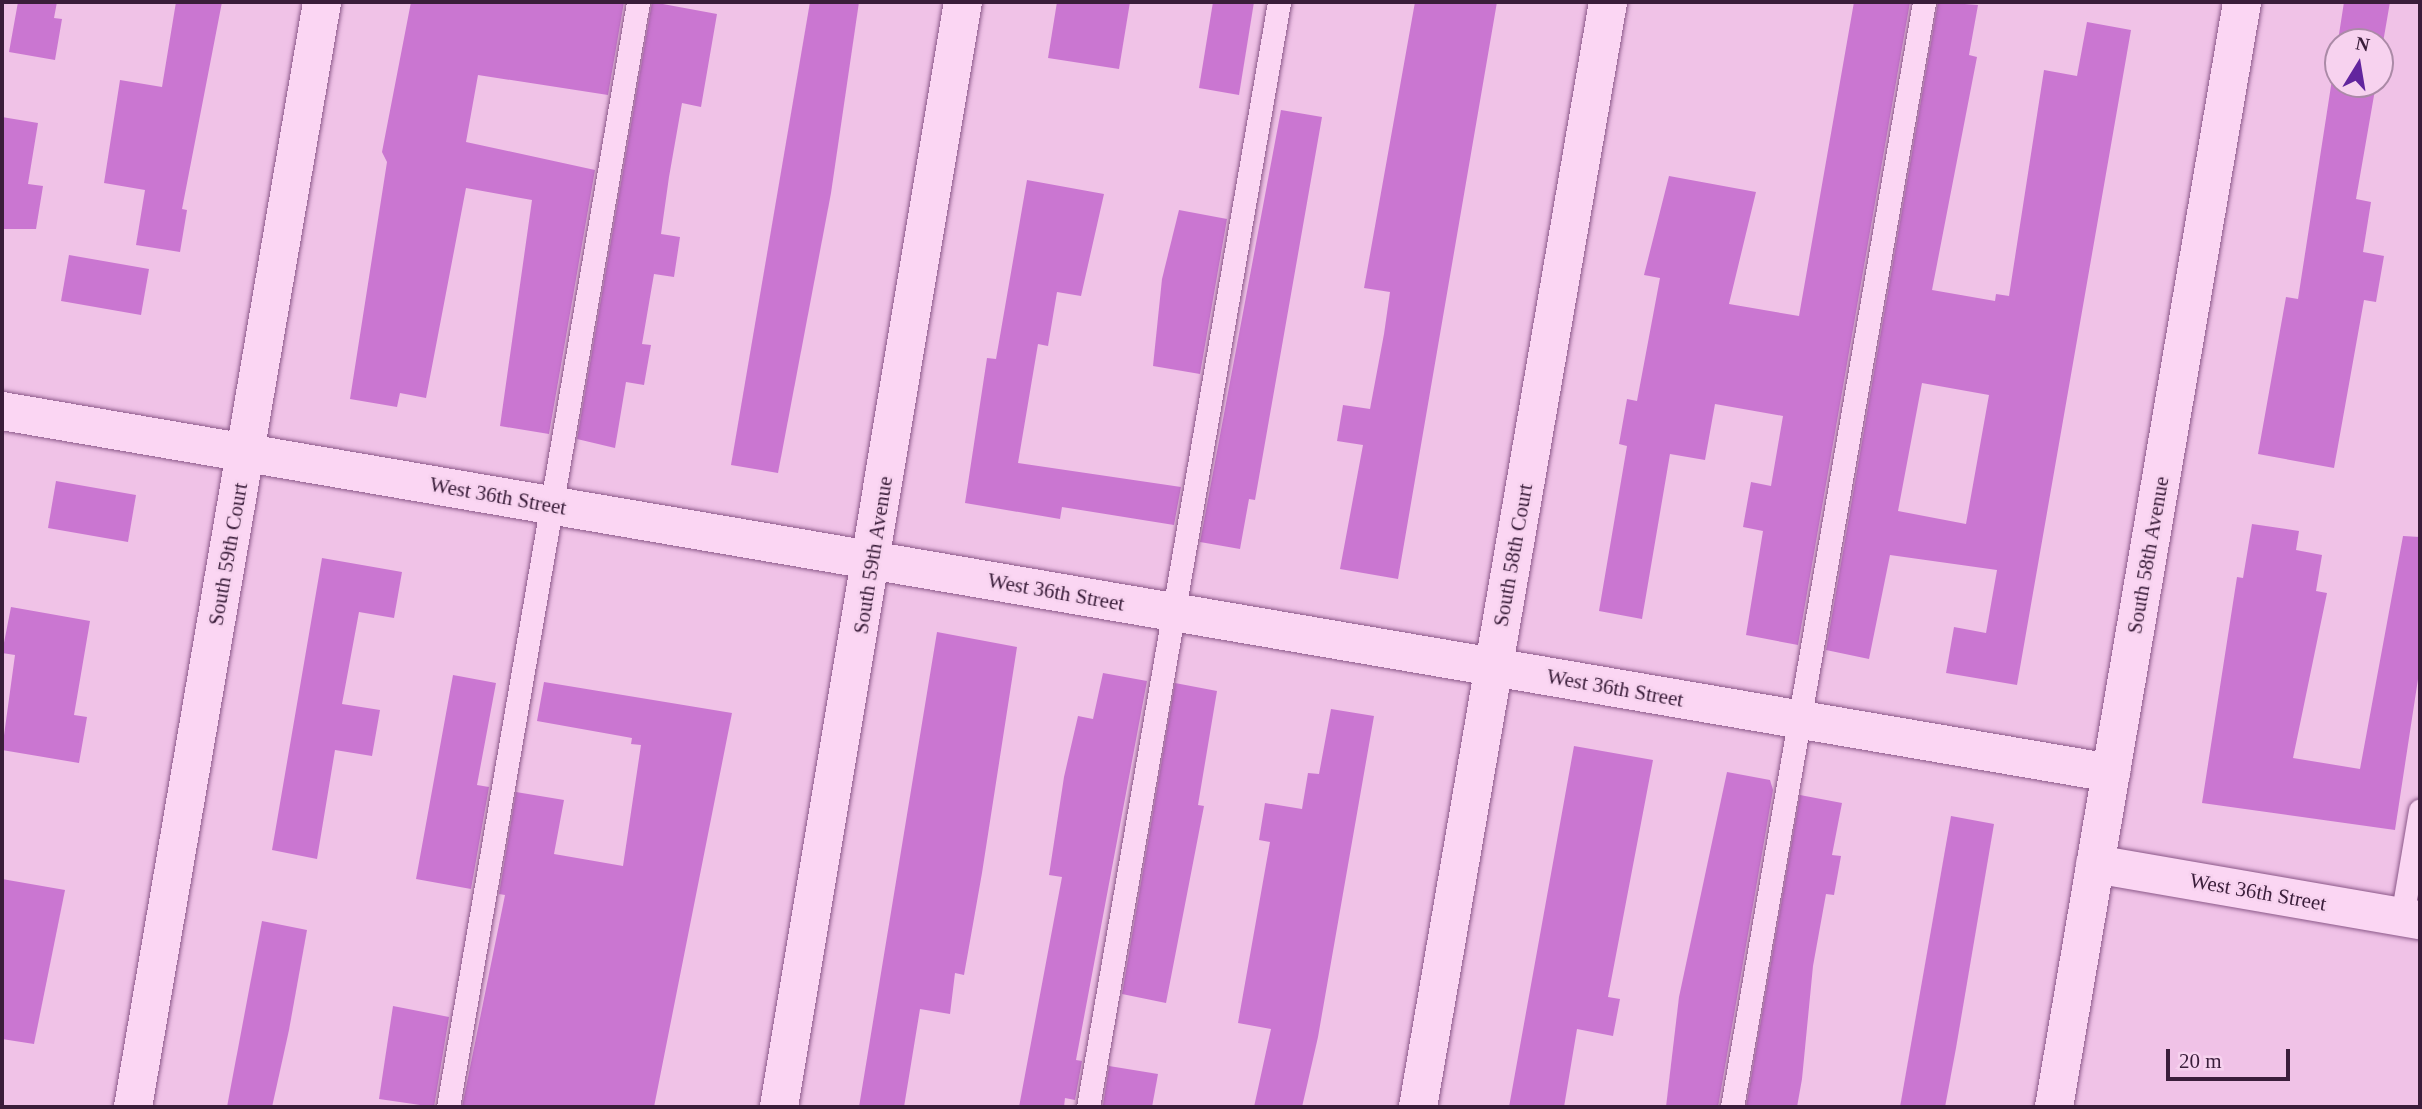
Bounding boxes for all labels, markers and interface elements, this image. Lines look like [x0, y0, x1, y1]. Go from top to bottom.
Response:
north arrow [2324, 28, 2394, 98]
text: N [2354, 32, 2371, 55]
street label: West 36th Street [428, 472, 568, 520]
street label: South 59th Avenue [848, 474, 898, 636]
street label: South 58th Avenue [2122, 474, 2174, 636]
street label: South 59th Court [203, 481, 253, 627]
street label: South 58th Court [1488, 482, 1538, 628]
street label: West 36th Street [986, 568, 1126, 616]
street label: West 36th Street [1545, 664, 1685, 712]
street label: West 36th Street [2188, 868, 2328, 916]
scale bar [2170, 1036, 2294, 1080]
text: 20 m [2179, 1049, 2222, 1073]

